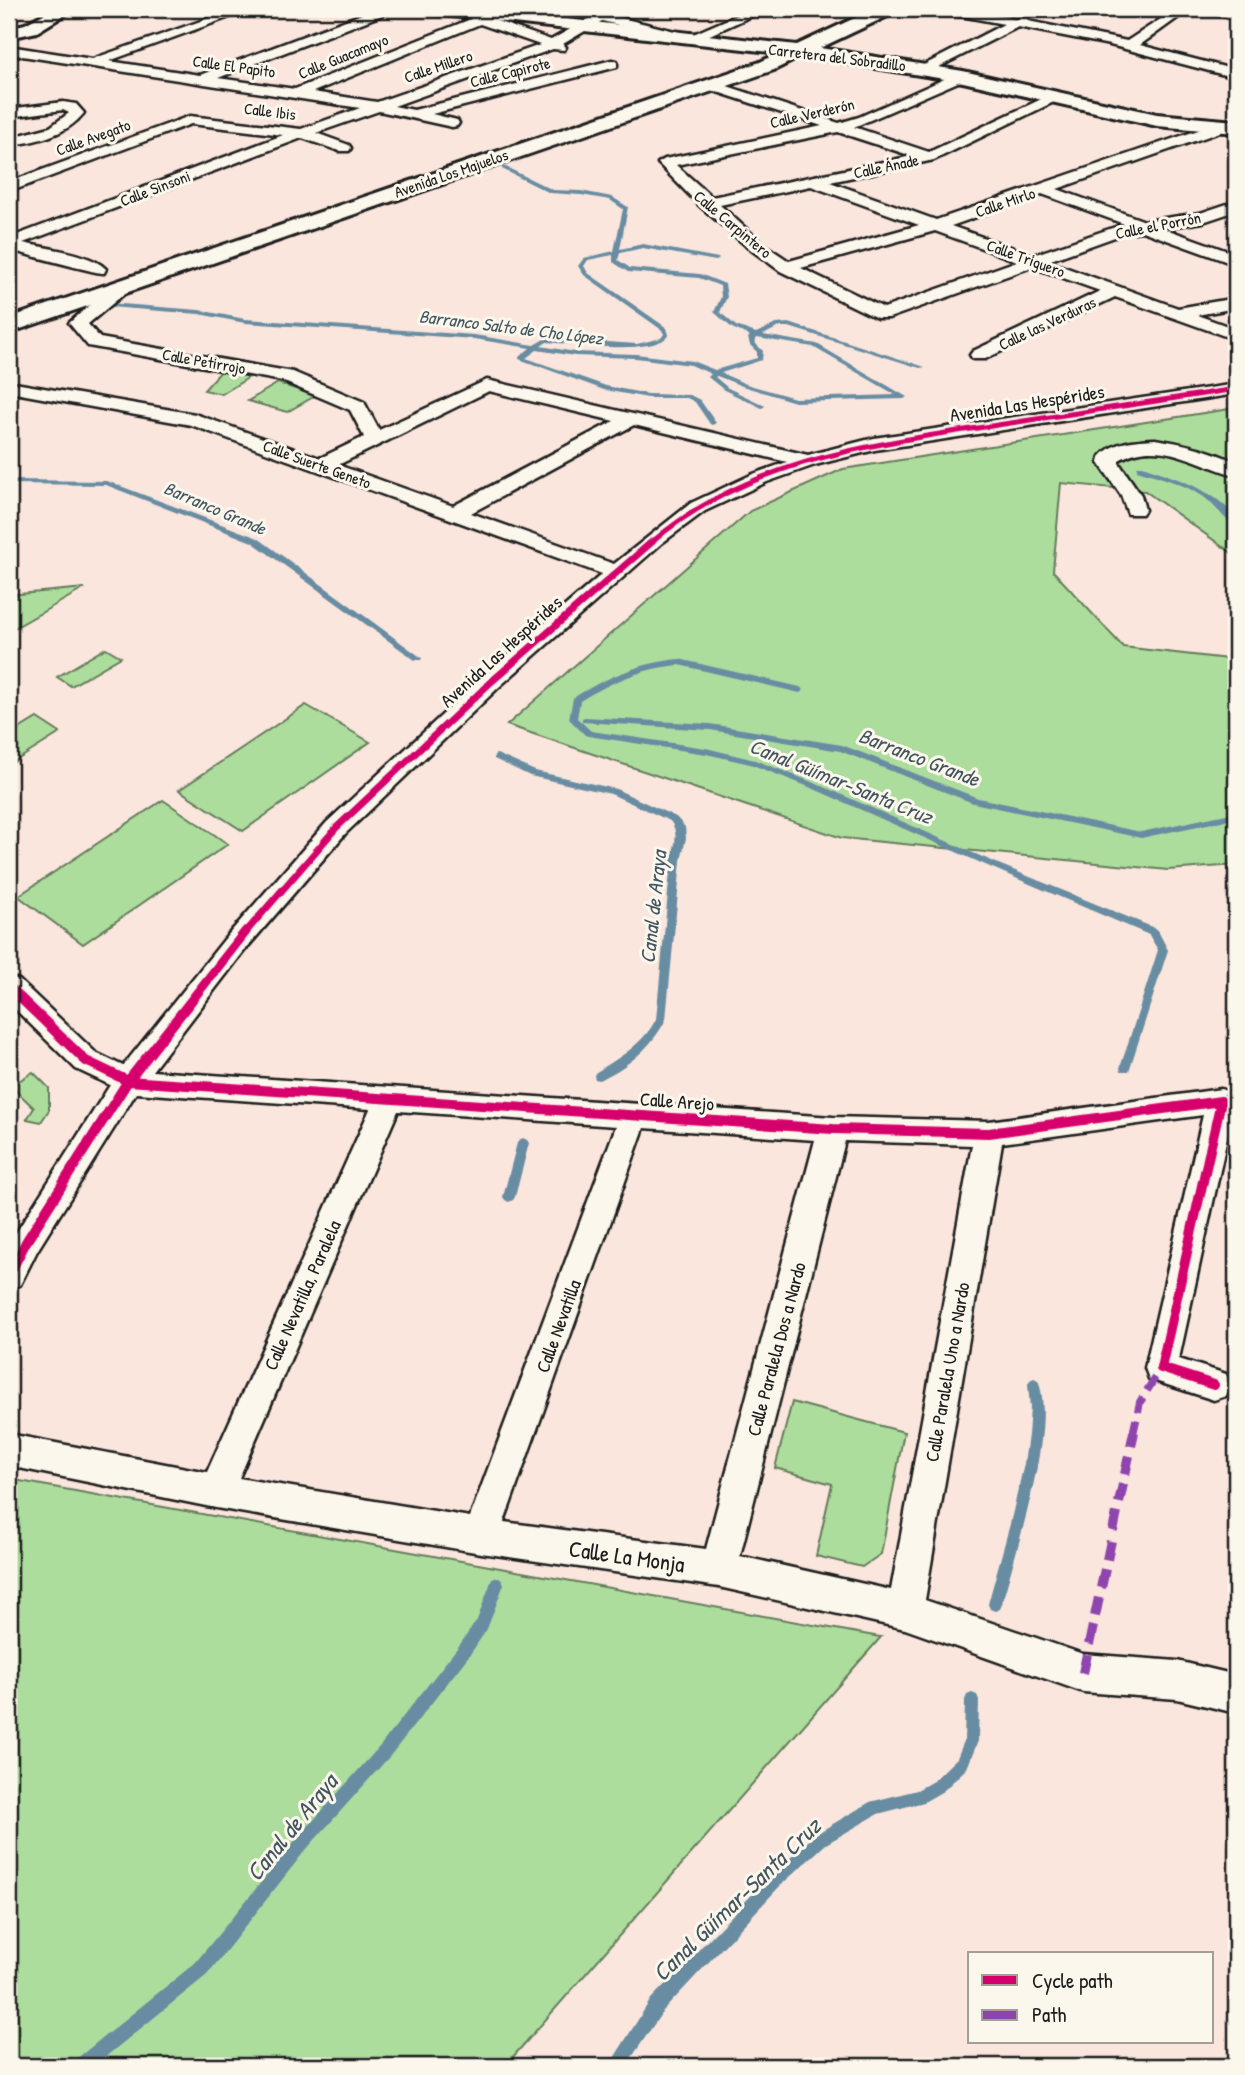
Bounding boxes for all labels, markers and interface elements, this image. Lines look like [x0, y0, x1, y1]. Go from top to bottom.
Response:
street label: Calle Guacamayo [295, 28, 392, 84]
street label: Carretera del Sobradillo [767, 38, 907, 76]
street label: Calle Millero [401, 44, 476, 88]
street label: Calle El Papito [191, 49, 277, 83]
street label: Calle Capirote [468, 51, 553, 93]
street label: Calle Verderón [768, 93, 856, 133]
street label: Calle Ibis [243, 97, 297, 125]
street label: Calle Avegato [53, 113, 134, 161]
street label: Avenida Los Majuelos [391, 143, 511, 203]
street label: Calle Ánade [851, 148, 921, 184]
street label: Calle Sinsoni [117, 165, 193, 211]
street label: Calle Mirlo [972, 181, 1038, 222]
street label: Calle Carpintero [689, 185, 777, 263]
street label: Calle el Porrón [1113, 206, 1203, 244]
street label: Calle Triguero [984, 234, 1069, 282]
street label: Calle las Verduras [995, 291, 1099, 355]
water label: Barranco Salto de Cho López [418, 303, 606, 351]
street label: Calle Petirrojo [161, 343, 248, 379]
street label: Avenida Las Hespérides [948, 378, 1106, 428]
street label: Calle Suerte Geneto [260, 434, 375, 494]
water label: Barranco Grande [160, 475, 271, 541]
street label: Avenida Las Hespérides [434, 589, 568, 713]
water label: Barranco Grande [855, 721, 985, 794]
water label: Canal Güímar-Santa Cruz [745, 731, 939, 832]
water label: Canal de Araya [633, 847, 674, 965]
street label: Calle Arejo [639, 1085, 715, 1117]
street label: Calle Nevatilla, Paralela [257, 1215, 347, 1374]
street label: Calle Paralela Dos a Nardo [740, 1259, 812, 1439]
street label: Calle Nevatilla [529, 1275, 587, 1376]
street label: Calle Paralela Uno a Nardo [918, 1280, 976, 1464]
street label: Calle La Monja [567, 1533, 687, 1579]
water label: Canal de Araya [238, 1765, 346, 1888]
water label: Canal Güímar-Santa Cruz [645, 1809, 828, 1988]
legend [968, 1952, 1214, 2044]
text: Cycle path [1032, 1966, 1113, 1995]
text: Path [1032, 2000, 1067, 2029]

